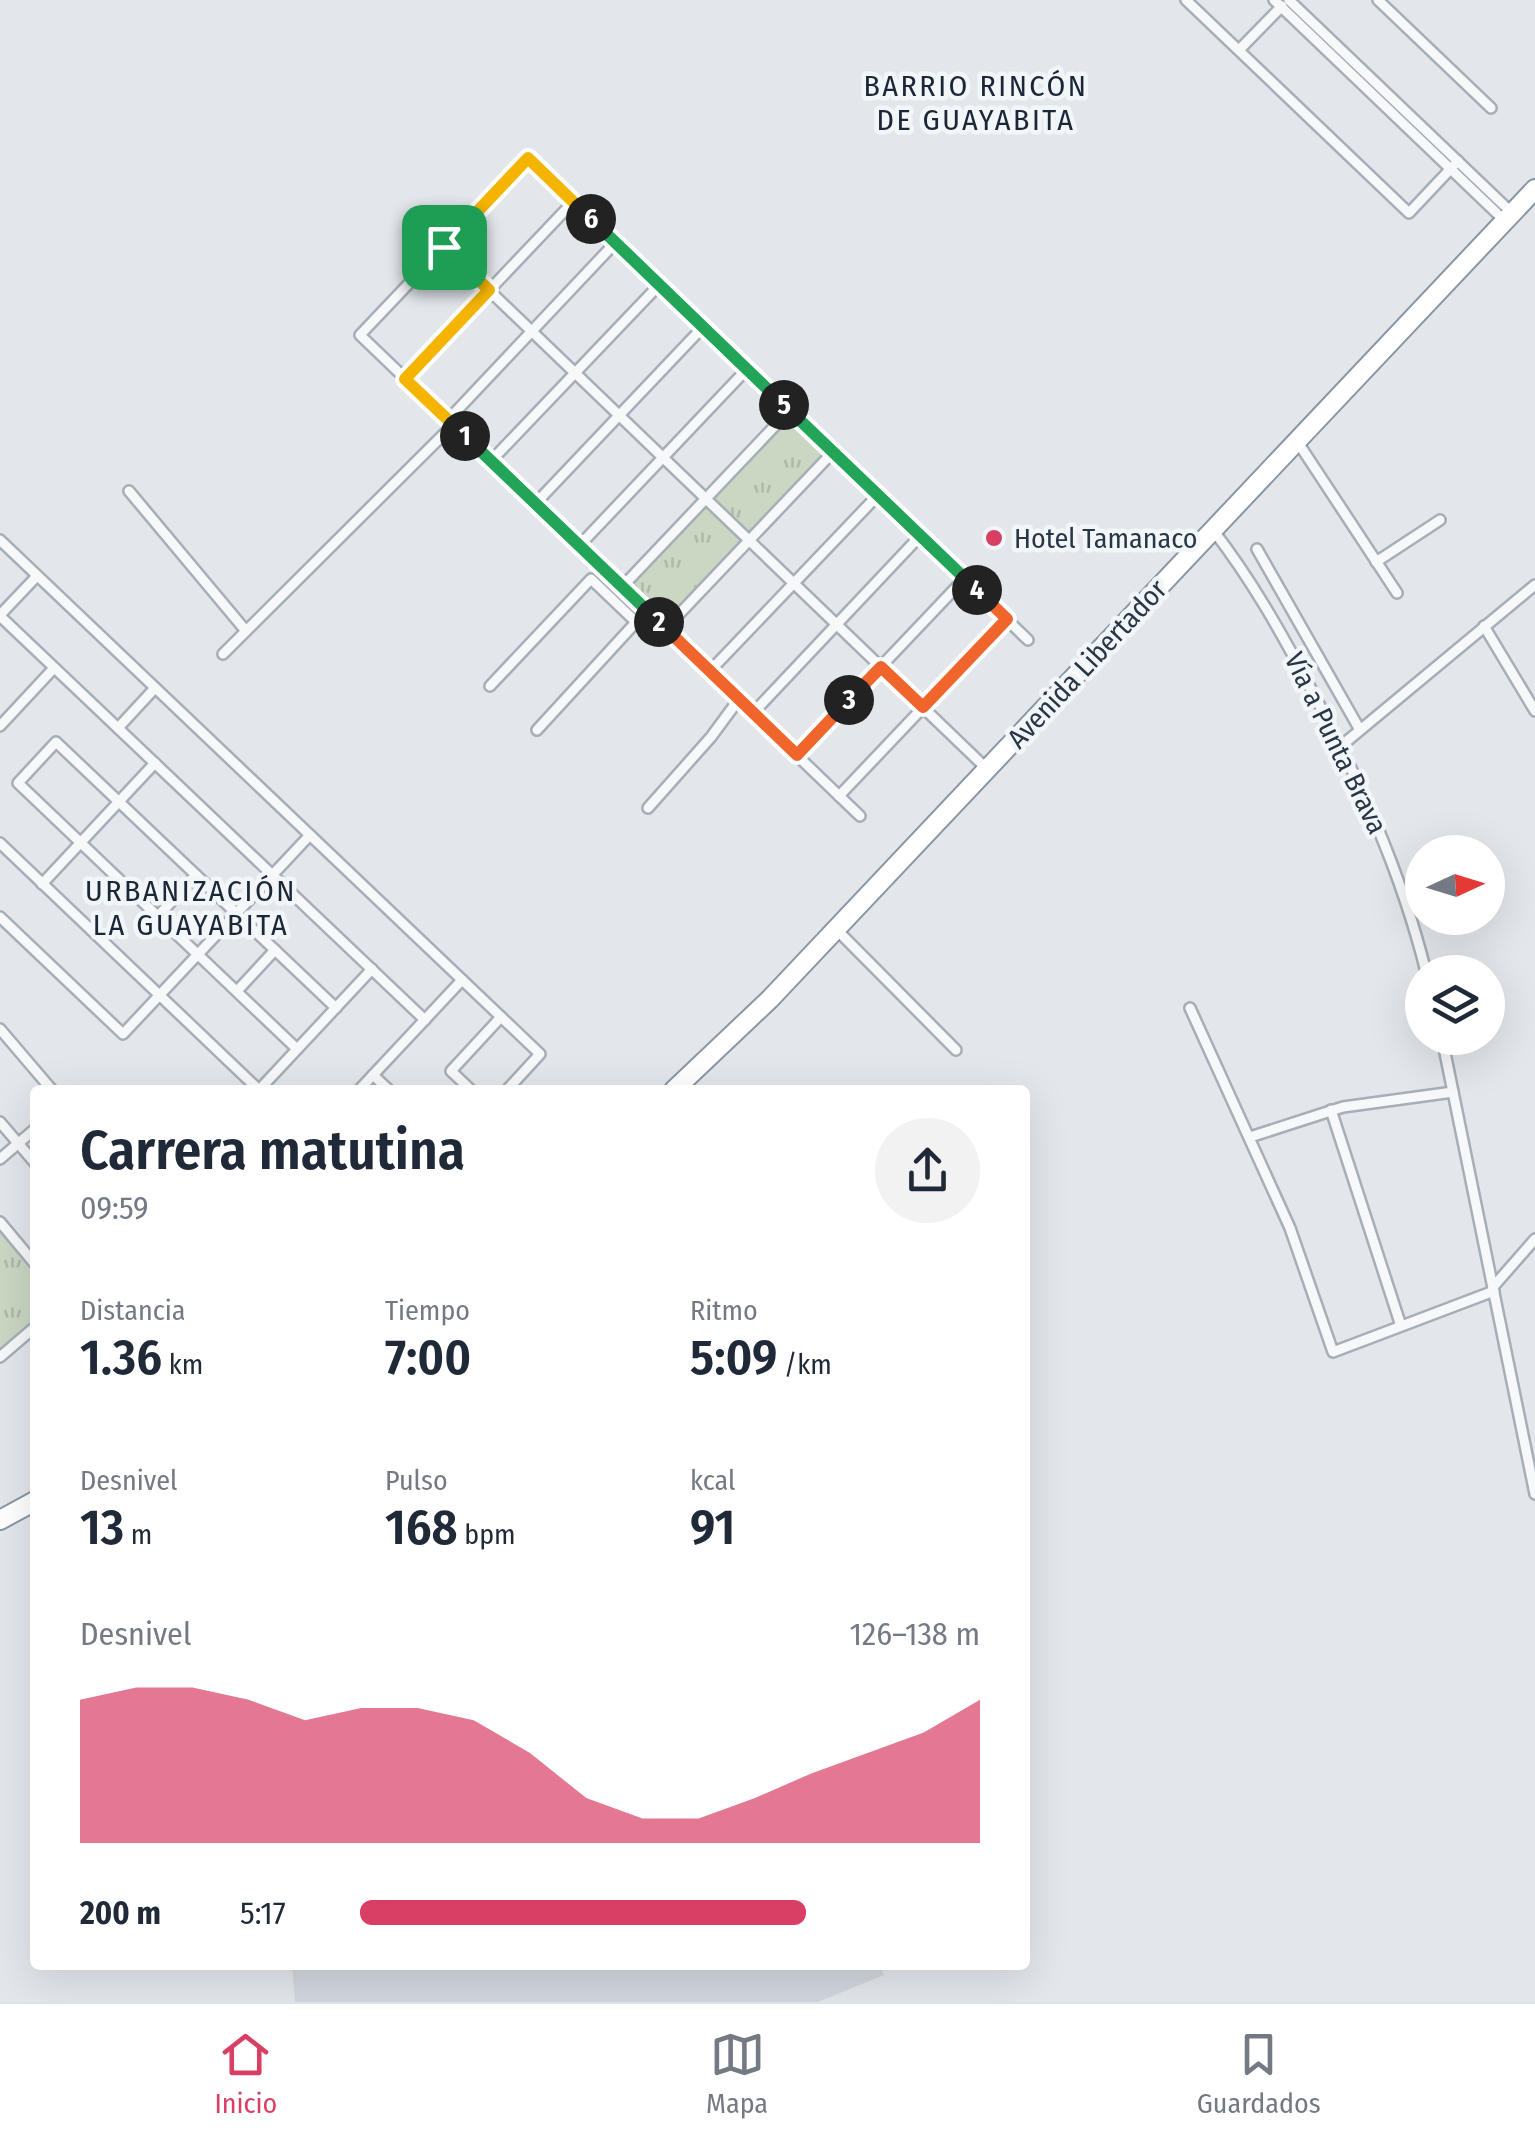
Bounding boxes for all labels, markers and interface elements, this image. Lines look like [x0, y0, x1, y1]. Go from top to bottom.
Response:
district label: BARRIO RINCÓN DE GUAYABITA [863, 68, 1089, 138]
pin: 6 [566, 194, 616, 244]
text: 6 [584, 202, 598, 235]
pin [402, 205, 487, 290]
icon: arrive [417, 220, 472, 275]
pin: 5 [759, 380, 809, 430]
text: 5 [777, 388, 791, 421]
pin: 1 [440, 411, 490, 461]
text: 1 [459, 419, 471, 452]
place label: Hotel Tamanaco [1014, 522, 1197, 555]
marker: Hotel Tamanaco [983, 527, 1005, 549]
pin: 4 [952, 565, 1002, 615]
text: 4 [970, 573, 984, 606]
street label: Avenida Libertador [1001, 573, 1174, 755]
pin: 2 [634, 597, 684, 647]
text: 2 [653, 605, 665, 638]
street label: Vía a Punta Brava [1278, 647, 1394, 839]
pin: 3 [824, 675, 874, 725]
text: 3 [842, 683, 856, 716]
north arrow [1405, 835, 1505, 935]
map controls [1405, 835, 1505, 1055]
district label: URBANIZACIÓN LA GUAYABITA [85, 873, 297, 943]
button: layers [1405, 955, 1505, 1055]
text: Carrera matutina [80, 1118, 465, 1184]
button: share [875, 1118, 980, 1223]
text: 09:59 [80, 1189, 149, 1227]
text: Distancia [80, 1294, 185, 1327]
text: Tiempo [385, 1294, 470, 1327]
text: Ritmo [690, 1294, 758, 1327]
text: 1.36 [80, 1327, 162, 1387]
text: 7:00 [385, 1327, 471, 1387]
text: 5:09 [690, 1327, 777, 1387]
text: km [162, 1348, 203, 1381]
text: /km [777, 1348, 832, 1381]
text: Desnivel [80, 1464, 177, 1497]
text: Pulso [385, 1464, 448, 1497]
text: kcal [690, 1464, 735, 1497]
text: 13 [80, 1497, 124, 1557]
text: 168 [385, 1497, 458, 1557]
text: 91 [690, 1497, 735, 1557]
text: m [124, 1518, 152, 1551]
text: bpm [458, 1518, 516, 1551]
text: Desnivel [80, 1615, 191, 1653]
text: 126–138 m [850, 1615, 980, 1653]
text: 200 m [80, 1894, 161, 1932]
text: 5:17 [240, 1894, 286, 1932]
tab: Inicio [214, 2027, 277, 2120]
tab: Mapa [706, 2027, 768, 2120]
tab: Guardados [1197, 2027, 1321, 2120]

